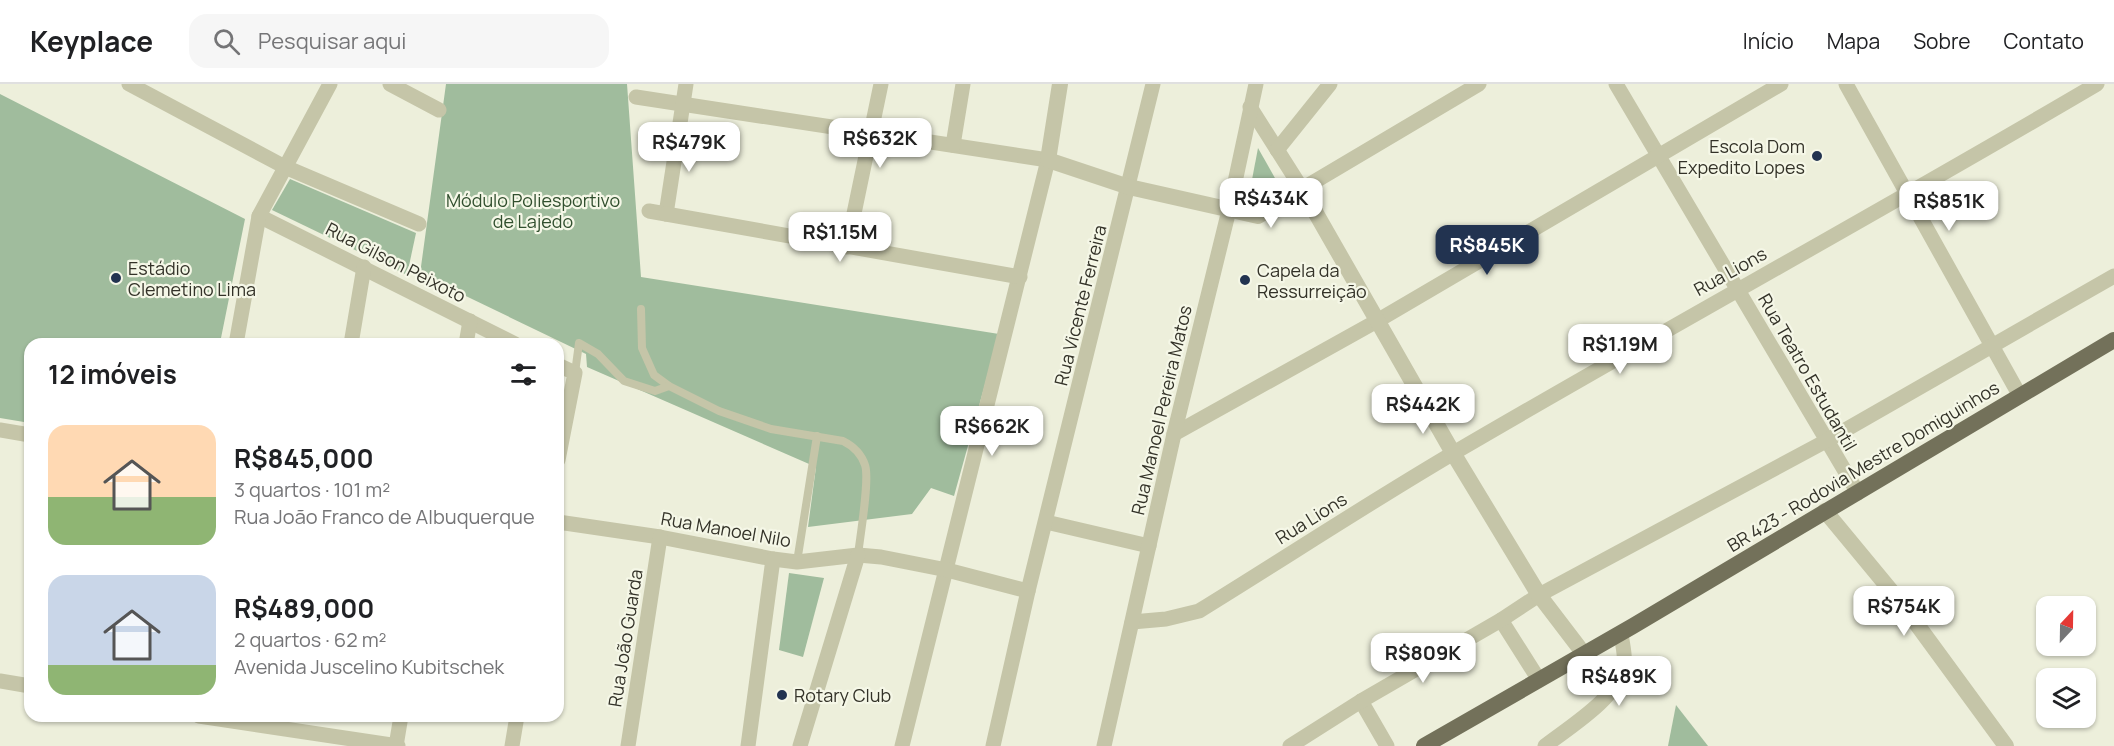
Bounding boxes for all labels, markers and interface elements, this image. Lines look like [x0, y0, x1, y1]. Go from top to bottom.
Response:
search box [189, 14, 609, 68]
text: Keyplace [30, 22, 153, 60]
icon: search [210, 25, 243, 58]
text: Pesquisar aqui [258, 26, 406, 56]
text: Início [1743, 27, 1794, 55]
text: Mapa [1827, 27, 1880, 55]
text: Sobre [1913, 27, 1971, 55]
text: Contato [2004, 27, 2084, 55]
pin: R$632K [831, 118, 929, 169]
pin: R$479K [640, 122, 738, 173]
text: R$632K [843, 124, 917, 151]
text: R$479K [652, 128, 726, 155]
place label: Escola Dom Expedito Lopes [1678, 134, 1805, 179]
marker: Escola Dom Expedito Lopes [1810, 149, 1824, 163]
pin: R$434K [1222, 178, 1320, 229]
pin: R$851K [1900, 181, 1998, 232]
text: R$434K [1234, 184, 1308, 211]
text: R$851K [1913, 187, 1985, 214]
park label: Módulo Poliesportivo de Lajedo [446, 188, 620, 233]
pin: R$1.15M [785, 212, 895, 263]
street label: Rua Gilson Peixoto [322, 216, 470, 308]
text: R$1.15M [803, 218, 877, 245]
street label: Rua Vicente Ferreira [1048, 222, 1112, 388]
pin: R$845K [1438, 225, 1536, 276]
text: R$845K [1450, 231, 1524, 258]
street label: Rua Lions [1689, 241, 1771, 301]
place label: Estádio Clemetino Lima [128, 256, 256, 301]
place label: Capela da Ressurreição [1257, 258, 1367, 303]
marker: Estádio Clemetino Lima [109, 271, 123, 285]
marker: Capela da Ressurreição [1238, 273, 1252, 287]
street label: Rua Teatro Estudantil [1753, 289, 1863, 455]
street label: Rua Manoel Pereira Matos [1125, 303, 1197, 517]
pin: R$1.19M [1565, 324, 1675, 375]
text: R$1.19M [1582, 330, 1658, 357]
text: 12 imóveis [48, 356, 177, 392]
icon: filters [507, 358, 540, 391]
street label: BR 423 - Rodovia Mestre Domiguinhos [1723, 375, 2003, 557]
pin: R$442K [1374, 384, 1472, 435]
text: R$442K [1386, 390, 1460, 417]
pin: R$662K [943, 406, 1041, 457]
text: R$662K [954, 412, 1030, 439]
text: R$845,000 [234, 440, 374, 476]
icon: home [96, 449, 168, 521]
text: 3 quartos · 101 m² [234, 476, 390, 503]
street label: Rua Lions [1271, 487, 1351, 549]
text: Rua João Franco de Albuquerque [234, 503, 535, 530]
street label: Rua Manoel Nilo [659, 506, 793, 552]
street label: Rua João Guarda [602, 567, 648, 709]
pin: R$754K [1855, 586, 1953, 637]
text: R$489,000 [234, 590, 374, 626]
text: R$754K [1867, 592, 1941, 619]
north arrow [2036, 596, 2096, 656]
map controls [2036, 596, 2096, 728]
icon: home [96, 599, 168, 671]
text: 2 quartos · 62 m² [234, 626, 387, 653]
pin: R$809K [1374, 633, 1472, 684]
text: R$809K [1385, 639, 1461, 666]
text: Avenida Juscelino Kubitschek [234, 653, 504, 680]
pin: R$489K [1570, 656, 1668, 707]
text: R$489K [1581, 662, 1657, 689]
button: layers [2036, 668, 2096, 728]
place label: Rotary Club [794, 683, 891, 707]
marker: Rotary Club [775, 688, 789, 702]

